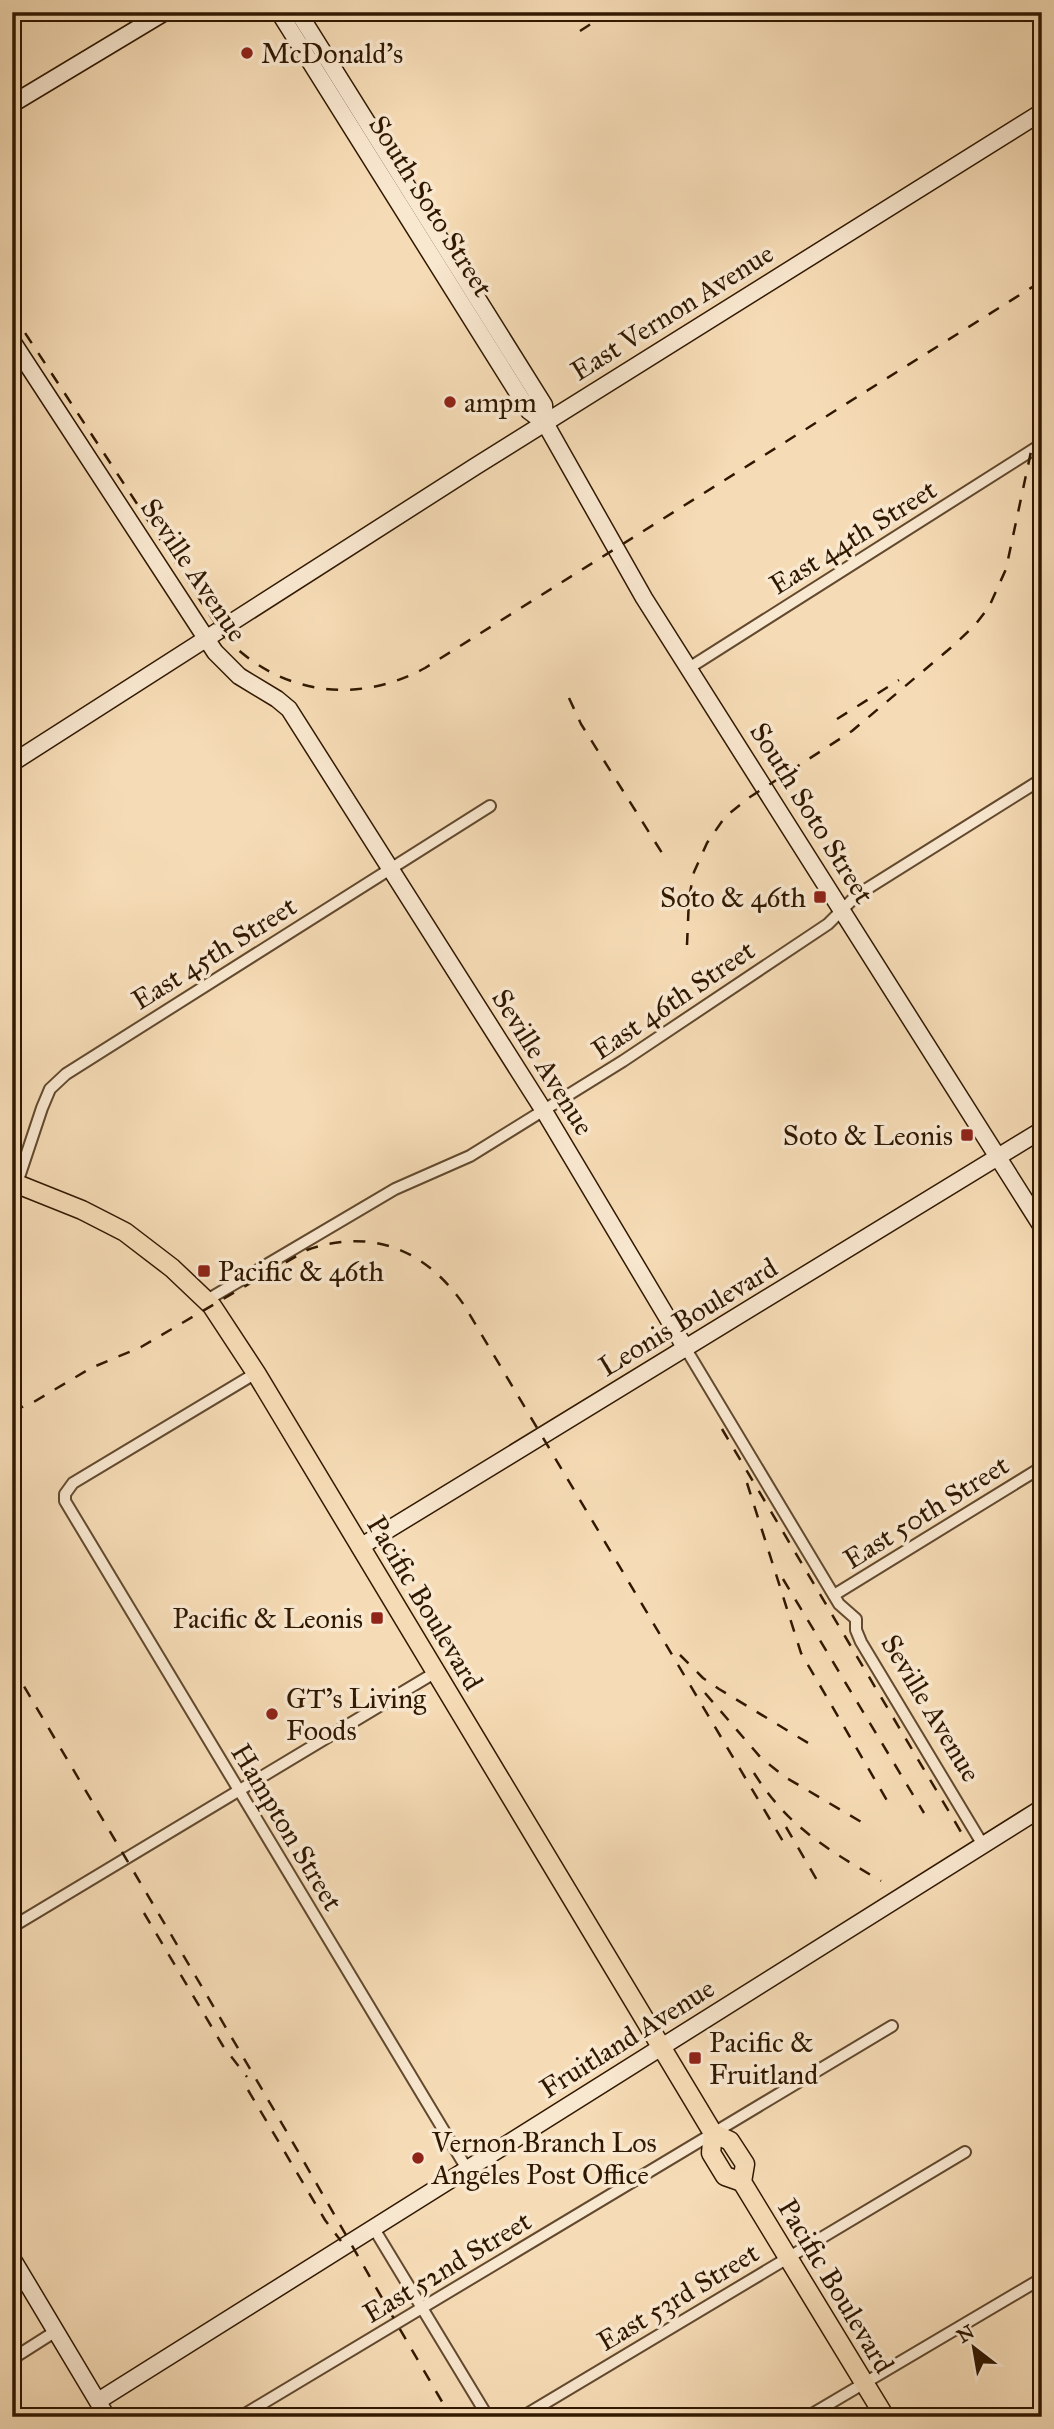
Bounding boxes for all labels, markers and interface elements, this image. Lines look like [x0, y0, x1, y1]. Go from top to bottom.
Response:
place label: McDonald's [261, 36, 403, 71]
marker: McDonald's [239, 45, 255, 61]
street label: South Soto Street [361, 109, 501, 303]
street label: East Vernon Avenue [564, 236, 780, 388]
place label: ampm [464, 385, 537, 420]
marker: ampm [442, 394, 458, 410]
street label: East 44th Street [763, 472, 943, 602]
street label: Seville Avenue [133, 492, 255, 648]
street label: South Soto Street [742, 716, 882, 910]
place label: Soto & 46th [660, 880, 806, 915]
street label: East 45th Street [125, 888, 303, 1018]
marker: Soto & 46th [812, 889, 828, 905]
street label: East 46th Street [585, 933, 761, 1067]
street label: Seville Avenue [484, 982, 602, 1142]
place label: Soto & Leonis [783, 1118, 953, 1153]
marker: Soto & Leonis [959, 1127, 975, 1143]
street label: Leonis Boulevard [592, 1250, 784, 1384]
place label: Pacific & 46th [218, 1254, 385, 1289]
marker: Pacific & 46th [196, 1263, 212, 1279]
street label: East 50th Street [837, 1447, 1015, 1577]
street label: Pacific Boulevard [359, 1509, 491, 1697]
place label: Pacific & Leonis [173, 1601, 363, 1636]
marker: Pacific & Leonis [369, 1610, 385, 1626]
street label: Seville Avenue [873, 1628, 989, 1788]
place label: GT's Living Foods [286, 1681, 427, 1748]
marker: GT's Living Foods [264, 1706, 280, 1722]
street label: Hampton Street [223, 1737, 351, 1917]
street label: Fruitland Avenue [533, 1970, 721, 2106]
place label: Pacific & Fruitland [709, 2025, 818, 2092]
marker: Pacific & Fruitland [687, 2050, 703, 2066]
place label: Vernon Branch Los Angeles Post Office [431, 2125, 657, 2192]
marker: Vernon Branch Los Angeles Post Office [410, 2150, 426, 2166]
street label: Pacific Boulevard [770, 2192, 902, 2380]
street label: East 52nd Street [357, 2203, 537, 2331]
street label: East 53rd Street [591, 2235, 765, 2359]
north arrow [939, 2314, 1009, 2384]
text: N [953, 2320, 978, 2348]

